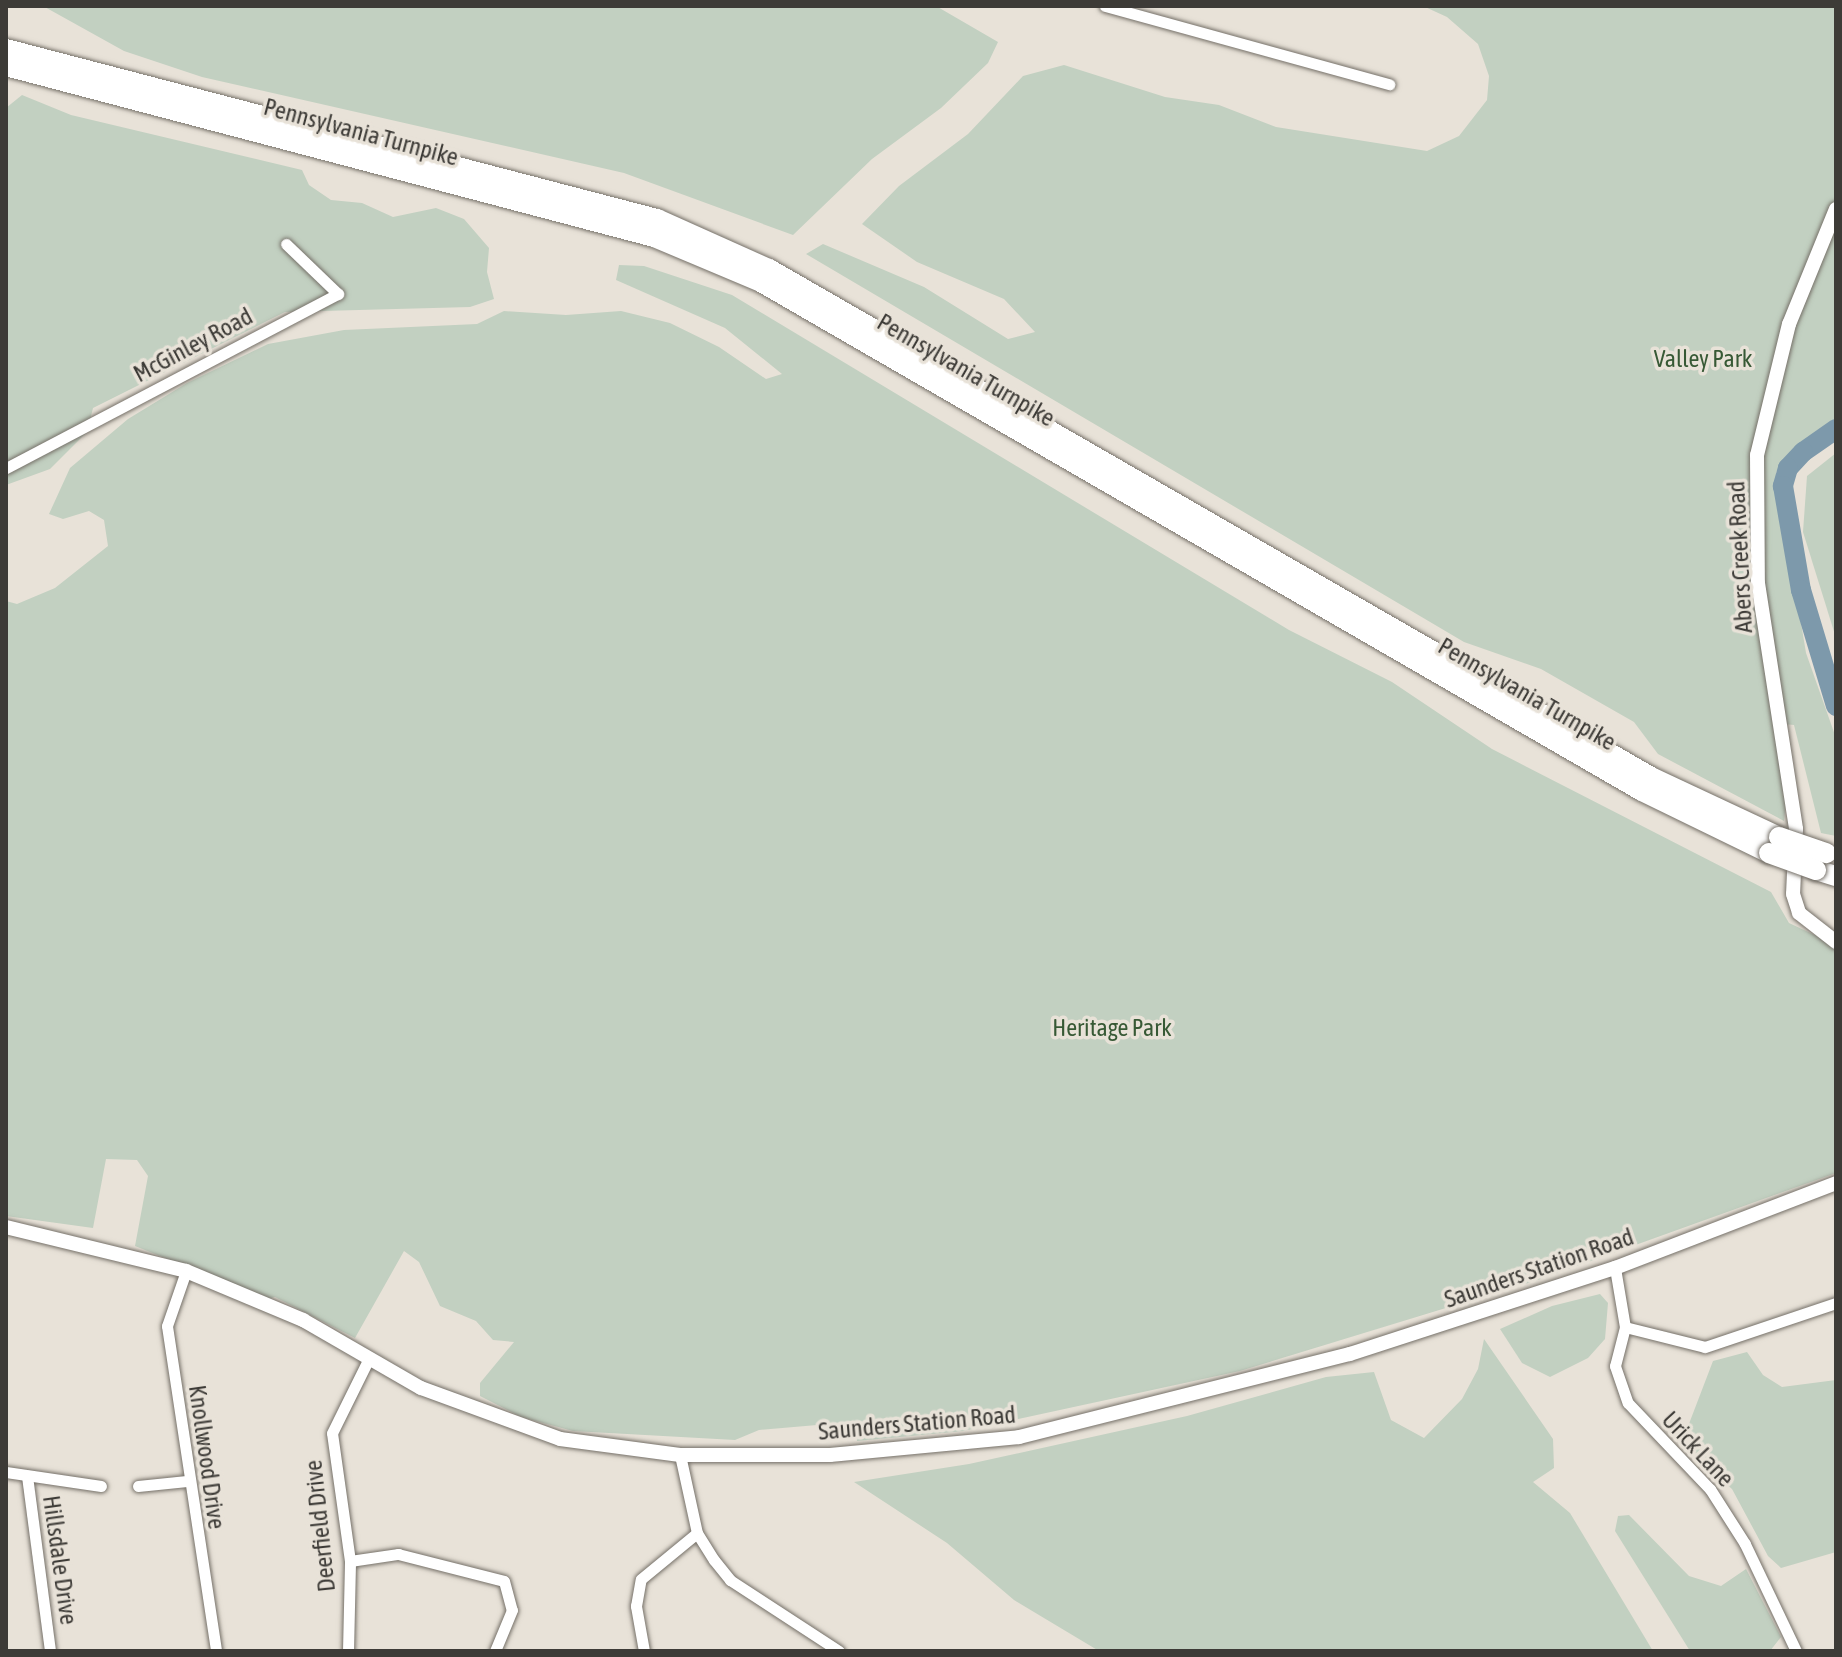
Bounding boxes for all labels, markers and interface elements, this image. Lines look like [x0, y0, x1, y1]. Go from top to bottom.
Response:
street label: Pennsylvania Turnpike [261, 92, 461, 172]
street label: McGinley Road [129, 302, 257, 388]
street label: Pennsylvania Turnpike [872, 308, 1060, 432]
park label: Valley Park [1654, 345, 1752, 373]
street label: Abers Creek Road [1722, 480, 1758, 634]
street label: Pennsylvania Turnpike [1433, 632, 1621, 756]
park label: Heritage Park [1052, 1014, 1172, 1042]
street label: Saunders Station Road [1441, 1222, 1637, 1314]
street label: Knollwood Drive [183, 1383, 231, 1531]
street label: Saunders Station Road [817, 1400, 1017, 1446]
street label: Urick Lane [1656, 1405, 1740, 1493]
street label: Deerfield Drive [299, 1459, 341, 1593]
street label: Hillsdale Drive [37, 1494, 83, 1626]

